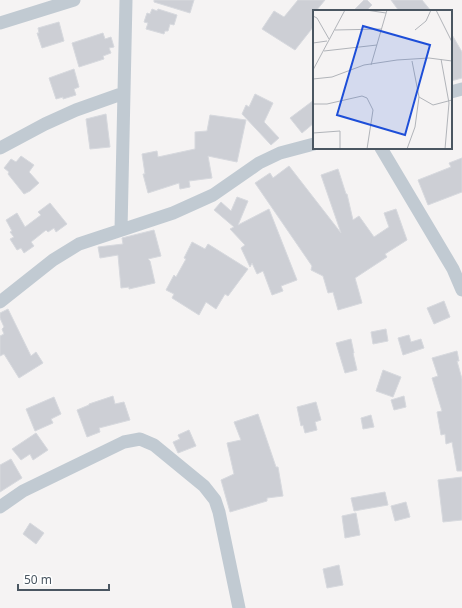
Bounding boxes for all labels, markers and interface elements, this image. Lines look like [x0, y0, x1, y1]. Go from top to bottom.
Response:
inset map [313, 10, 452, 149]
scale bar [18, 566, 109, 592]
text: 50 m [24, 571, 52, 588]

